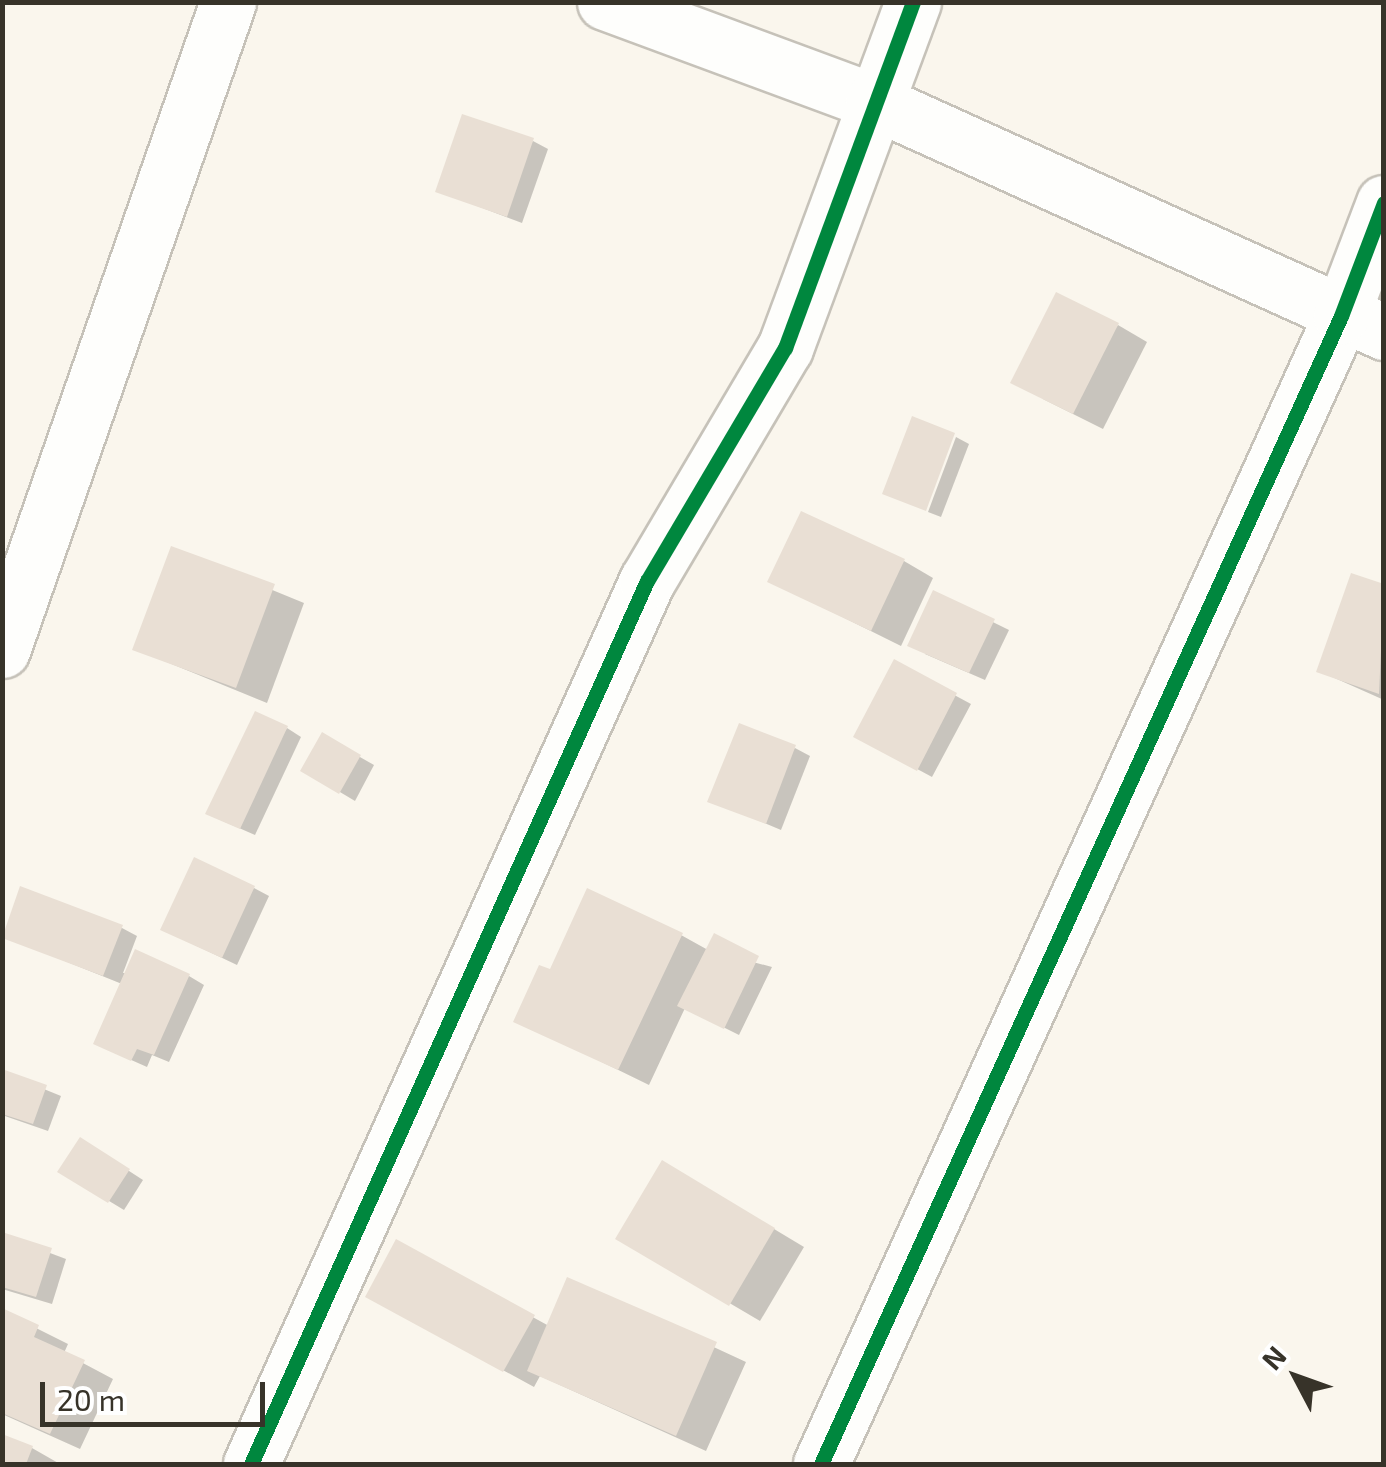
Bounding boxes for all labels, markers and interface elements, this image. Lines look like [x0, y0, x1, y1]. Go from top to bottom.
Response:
north arrow [1246, 1327, 1346, 1427]
text: N [1254, 1339, 1293, 1376]
scale bar [45, 1362, 270, 1424]
text: 20 m [57, 1381, 125, 1417]

